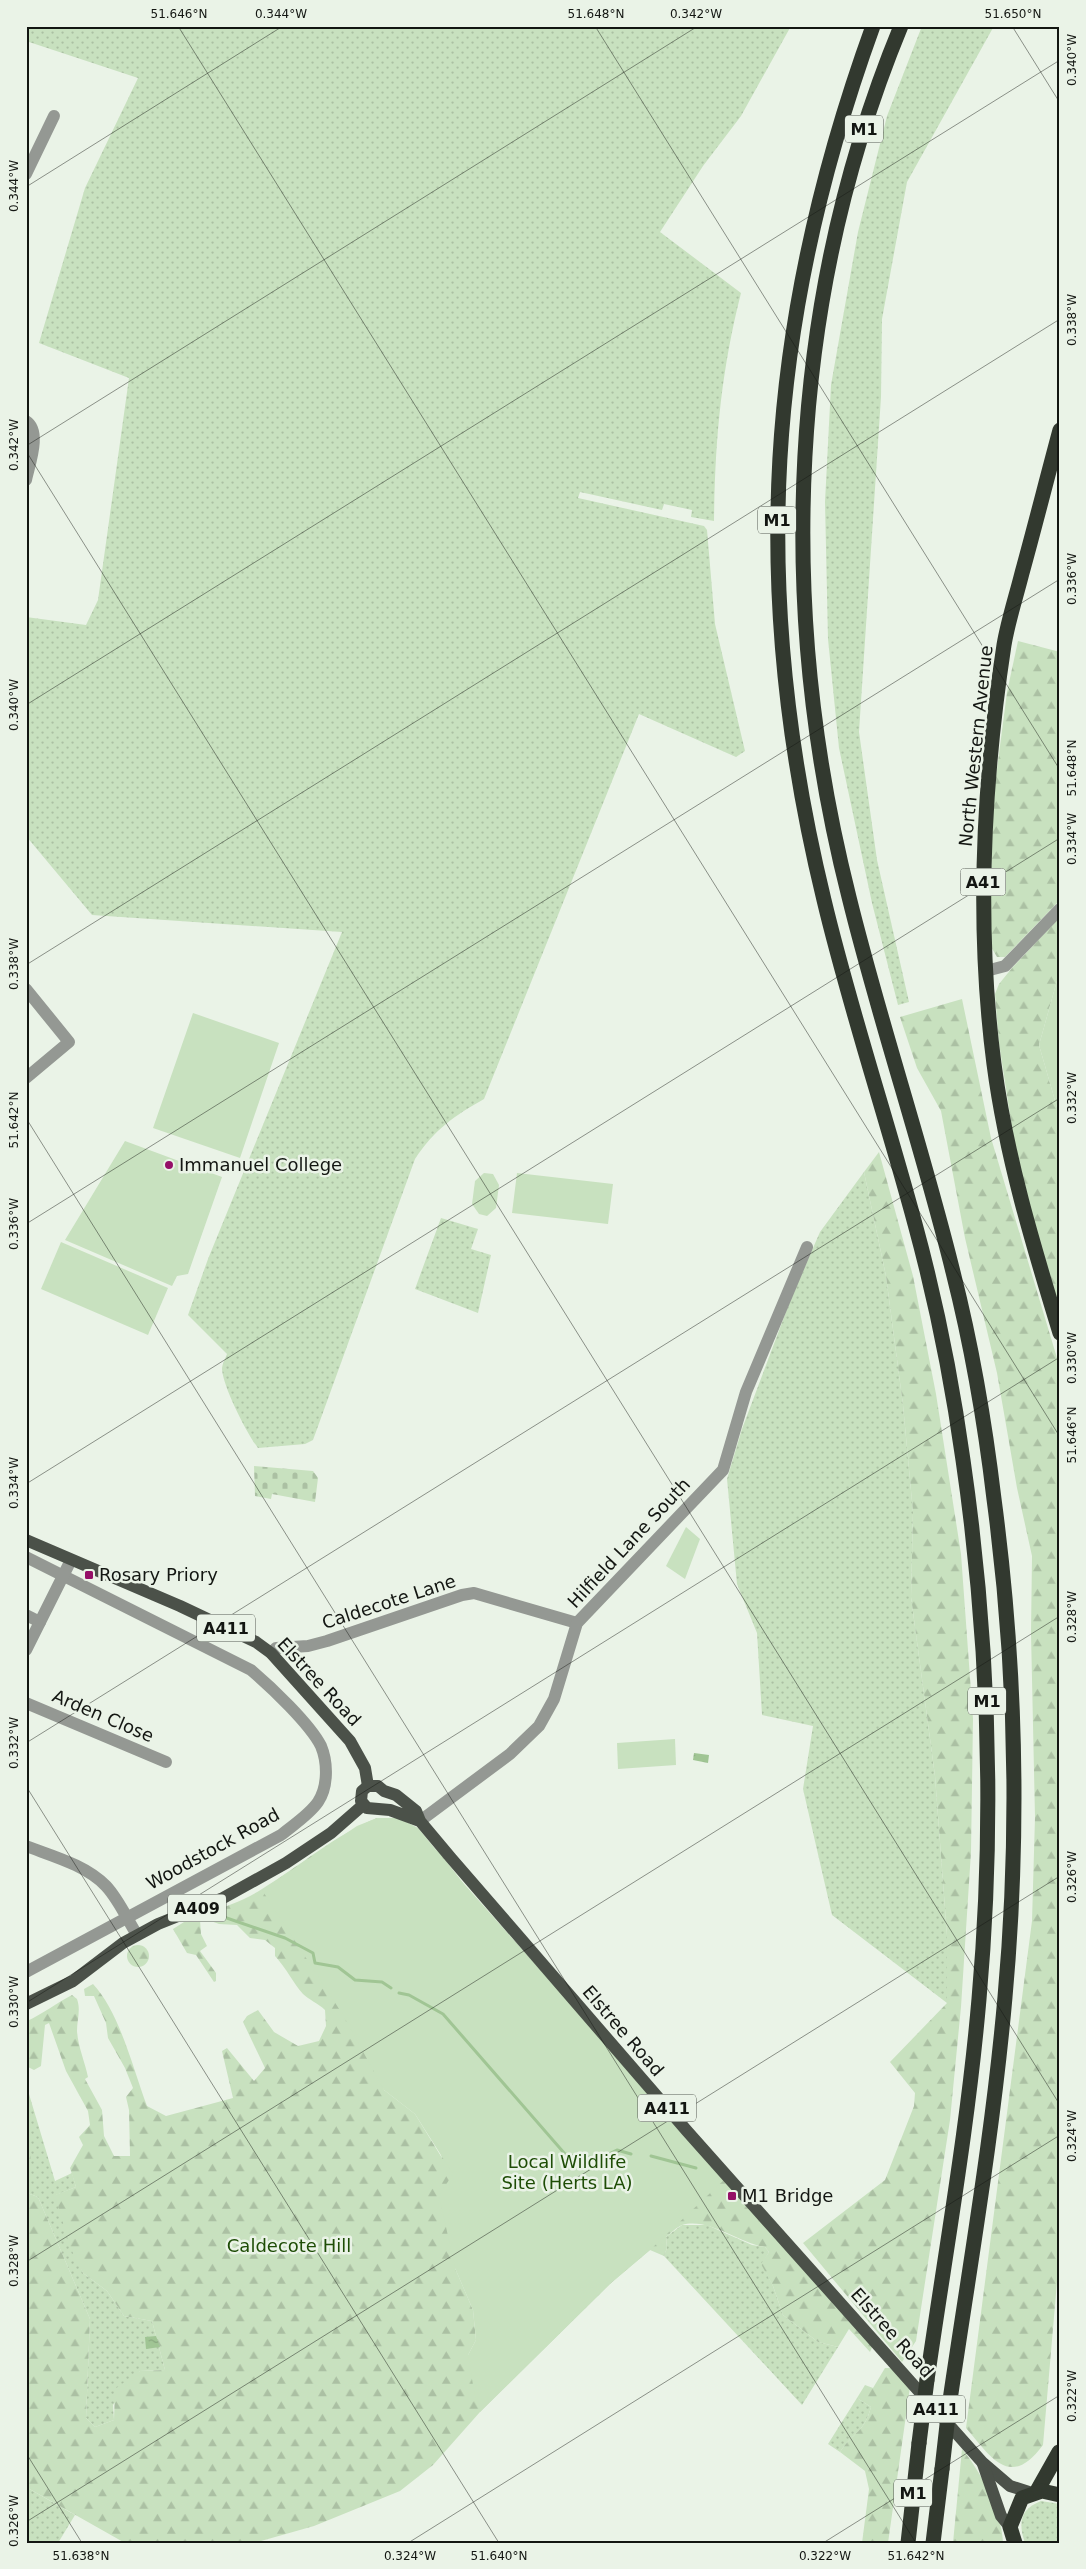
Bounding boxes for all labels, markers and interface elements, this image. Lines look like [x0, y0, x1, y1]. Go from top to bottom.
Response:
text: 51.646°N [151, 7, 207, 21]
text: 0.344°W [255, 7, 307, 21]
text: 51.648°N [568, 7, 624, 21]
text: 0.342°W [670, 7, 722, 21]
text: 51.650°N [985, 7, 1041, 21]
text: 0.340°W [1065, 34, 1079, 86]
road number: M1 [845, 116, 883, 142]
text: 0.344°W [7, 160, 21, 212]
text: 0.338°W [1065, 294, 1079, 346]
text: 0.342°W [7, 419, 21, 471]
road number: M1 [758, 506, 796, 534]
text: 0.336°W [1065, 553, 1079, 605]
street label: North Western Avenue [954, 644, 997, 848]
text: 0.340°W [7, 679, 21, 731]
text: 51.648°N [1065, 740, 1079, 796]
text: 0.334°W [1065, 813, 1079, 865]
road number: A41 [960, 869, 1006, 896]
text: 0.338°W [7, 938, 21, 990]
text: 0.332°W [1065, 1072, 1079, 1124]
text: 51.642°N [7, 1092, 21, 1148]
place label: Immanuel College [179, 1154, 342, 1175]
marker: Immanuel College [163, 1159, 175, 1171]
text: 0.336°W [7, 1198, 21, 1250]
text: 0.330°W [1065, 1332, 1079, 1384]
text: 51.646°N [1065, 1407, 1079, 1463]
text: 0.334°W [7, 1457, 21, 1509]
street label: Hilfield Lane South [563, 1473, 694, 1612]
place label: Rosary Priory [99, 1564, 218, 1585]
marker: Rosary Priory [83, 1569, 95, 1581]
street label: Caldecote Lane [319, 1570, 458, 1633]
text: 0.328°W [1065, 1591, 1079, 1643]
road number: A411 [197, 1615, 255, 1642]
street label: Elstree Road [273, 1633, 366, 1730]
street label: Arden Close [49, 1685, 157, 1746]
road number: M1 [968, 1688, 1006, 1714]
text: 0.332°W [7, 1717, 21, 1769]
street label: Woodstock Road [143, 1803, 283, 1894]
text: 0.326°W [1065, 1851, 1079, 1903]
road number: A409 [168, 1895, 226, 1922]
text: 0.330°W [7, 1976, 21, 2028]
street label: Elstree Road [578, 1981, 668, 2080]
road number: A411 [638, 2094, 696, 2122]
text: 0.324°W [1065, 2110, 1079, 2162]
park label: Local Wildlife Site (Herts LA) [501, 2151, 633, 2193]
place label: M1 Bridge [742, 2185, 833, 2206]
marker: M1 Bridge [726, 2190, 738, 2202]
text: 0.328°W [7, 2235, 21, 2287]
park label: Caldecote Hill [227, 2235, 351, 2256]
street label: Elstree Road [847, 2284, 938, 2382]
text: 0.322°W [1065, 2370, 1079, 2422]
road number: A411 [907, 2396, 965, 2422]
road number: M1 [894, 2480, 932, 2506]
text: 0.326°W [7, 2495, 21, 2547]
text: 51.638°N [53, 2549, 109, 2563]
text: 0.324°W [384, 2549, 436, 2563]
text: 51.640°N [471, 2549, 527, 2563]
text: 0.322°W [799, 2549, 851, 2563]
text: 51.642°N [888, 2549, 944, 2563]

